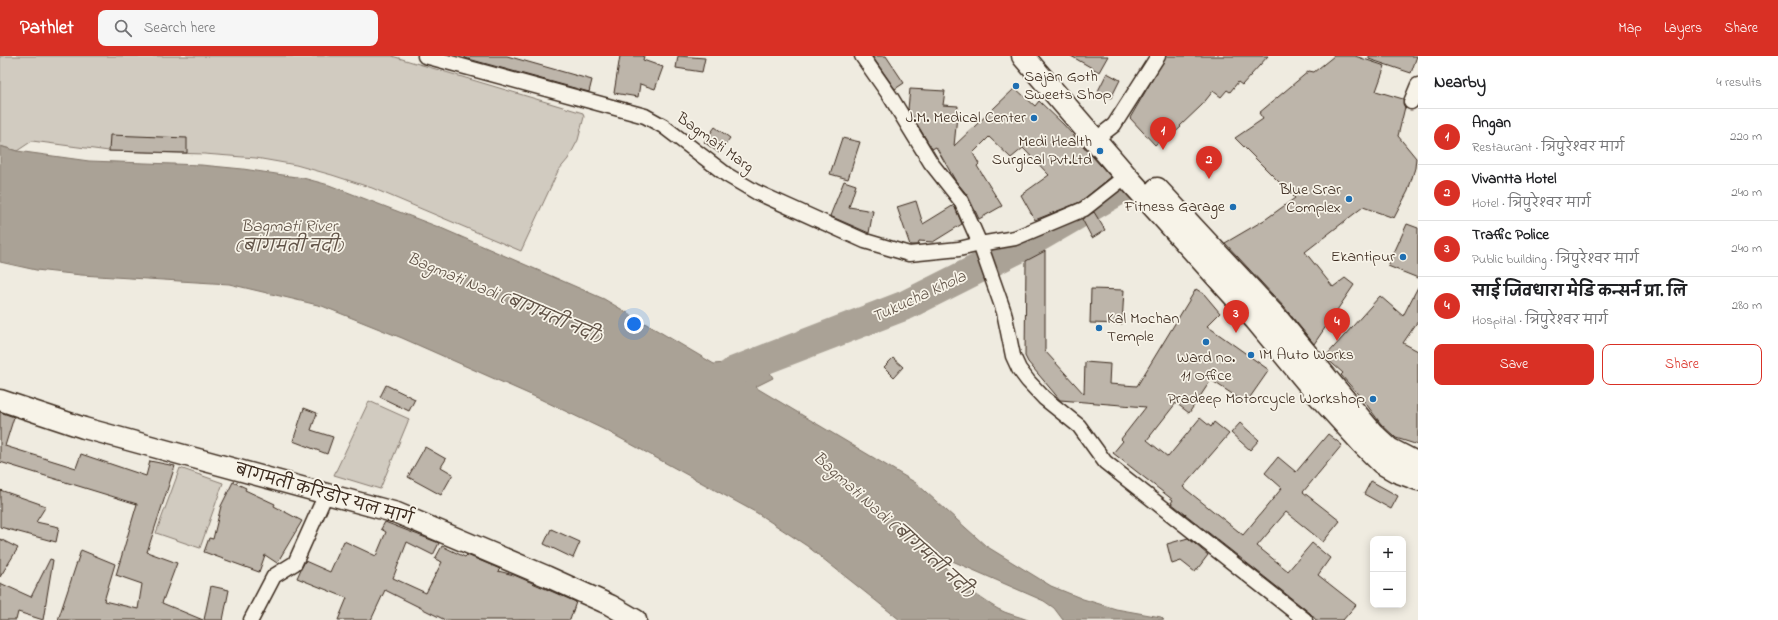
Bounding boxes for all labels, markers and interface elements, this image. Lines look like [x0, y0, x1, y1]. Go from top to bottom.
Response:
search box [98, 10, 378, 46]
text: Pathlet [20, 15, 74, 42]
icon: search [112, 17, 134, 39]
text: Search here [144, 17, 215, 39]
text: Map [1618, 18, 1642, 39]
text: Layers [1664, 18, 1702, 39]
text: Share [1724, 18, 1758, 39]
place label: Sajan Goth Sweets Shop [1024, 65, 1112, 107]
text: Nearby [1434, 70, 1486, 95]
text: 4 results [1716, 73, 1762, 92]
marker: Sajan Goth Sweets Shop [1011, 81, 1021, 91]
street label: Bagmati Marg [671, 106, 759, 179]
place label: J.M. Medical Center [905, 106, 1026, 130]
text: Angan [1472, 112, 1511, 134]
marker: J.M. Medical Center [1029, 113, 1039, 123]
pin: 1 [1150, 117, 1176, 150]
text: 1 [1445, 127, 1449, 146]
text: 220 m [1730, 127, 1762, 146]
place label: Medi Health Surgical Pvt.Ltd [992, 130, 1092, 172]
text: Restaurant · त्रिपुरेश्वर मार्ग [1472, 138, 1624, 157]
marker: Medi Health Surgical Pvt.Ltd [1095, 146, 1105, 156]
pin: 2 [1196, 146, 1222, 179]
text: Vivantta Hotel [1472, 168, 1557, 190]
place label: Blue Srar Complex [1278, 178, 1341, 220]
text: 2 [1444, 183, 1450, 202]
text: 240 m [1731, 183, 1762, 202]
marker: Blue Srar Complex [1344, 194, 1354, 204]
text: Hotel · त्रिपुरेश्वर मार्ग [1472, 194, 1591, 213]
place label: Fitness Garage [1123, 195, 1226, 219]
marker: Fitness Garage [1228, 202, 1238, 212]
water label: Bagmati River (बागमती नदी) [235, 214, 345, 259]
text: Traffic Police [1472, 224, 1549, 246]
text: 3 [1444, 239, 1450, 258]
text: 240 m [1731, 239, 1762, 258]
water label: Bagmati Nadi (बागमती नदी) [403, 244, 608, 352]
place label: Ekantipur [1331, 245, 1395, 269]
text: Public building · त्रिपुरेश्वर मार्ग [1472, 250, 1639, 269]
marker: Ekantipur [1398, 252, 1408, 262]
water label: Tukucha Khola [868, 264, 971, 330]
text: साई जिवधारा मेडि कन्सर्न प्रा. लि [1472, 281, 1687, 303]
text: 4 [1444, 296, 1450, 315]
text: 280 m [1732, 296, 1762, 315]
pin: 3 [1223, 300, 1249, 333]
place label: Kal Mochan Temple [1107, 307, 1179, 349]
pin: 4 [1324, 308, 1350, 341]
text: Hospital · त्रिपुरेश्वर मार्ग [1472, 311, 1608, 330]
your location [624, 314, 644, 334]
marker: Kal Mochan Temple [1094, 323, 1104, 333]
marker: Ward no. 11 Office [1201, 337, 1211, 347]
place label: IM Auto Works [1259, 343, 1354, 367]
button: Save [1434, 344, 1594, 385]
button: Share [1602, 344, 1762, 385]
place label: Ward no. 11 Office [1177, 346, 1235, 388]
marker: IM Auto Works [1246, 350, 1256, 360]
place label: Pradeep Motorcycle Workshop [1167, 387, 1365, 411]
marker: Pradeep Motorcycle Workshop [1368, 394, 1378, 404]
water label: Bagmati Nadi (बागमती नदी) [806, 444, 982, 606]
street label: बागमती करिडोर यल मार्ग [231, 457, 417, 532]
map controls [1370, 536, 1406, 608]
button: + [1370, 536, 1406, 572]
button: − [1370, 572, 1406, 608]

